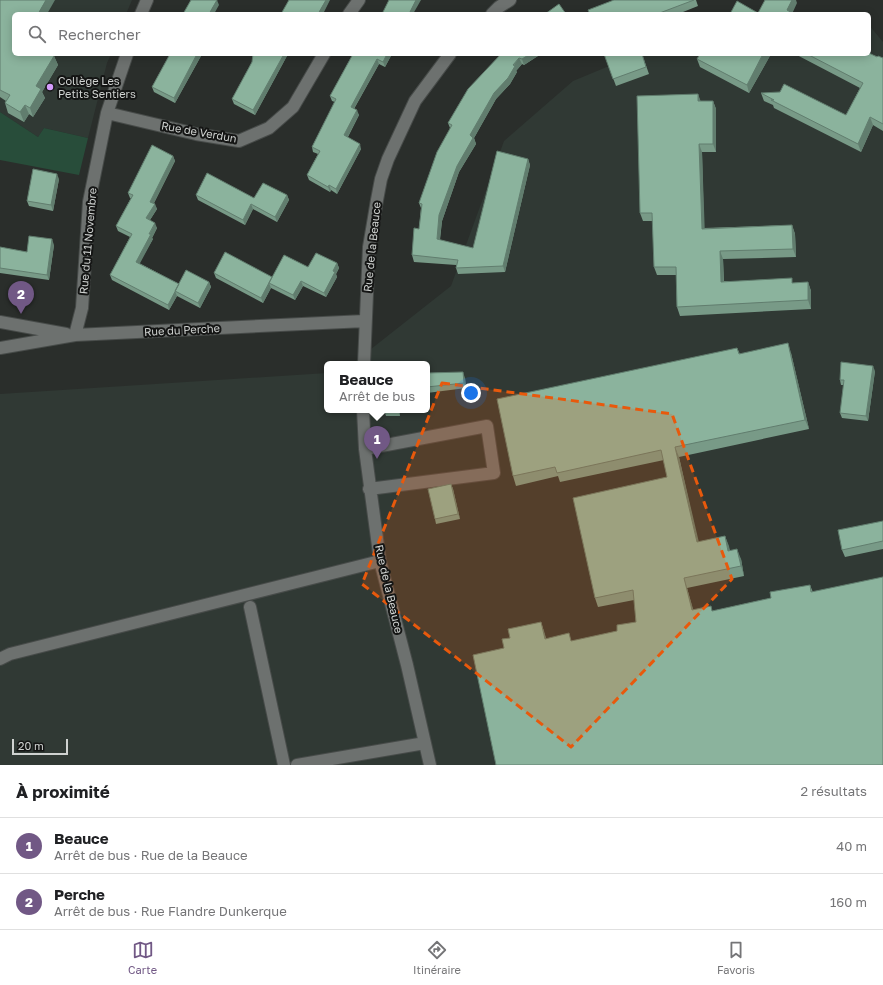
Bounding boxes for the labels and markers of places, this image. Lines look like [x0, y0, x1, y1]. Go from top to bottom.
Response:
place label: Collège Les Petits Sentiers [58, 74, 136, 100]
marker: Collège Les Petits Sentiers [45, 82, 55, 92]
pin: 2 [8, 281, 34, 314]
pin: 1 [364, 426, 390, 459]

